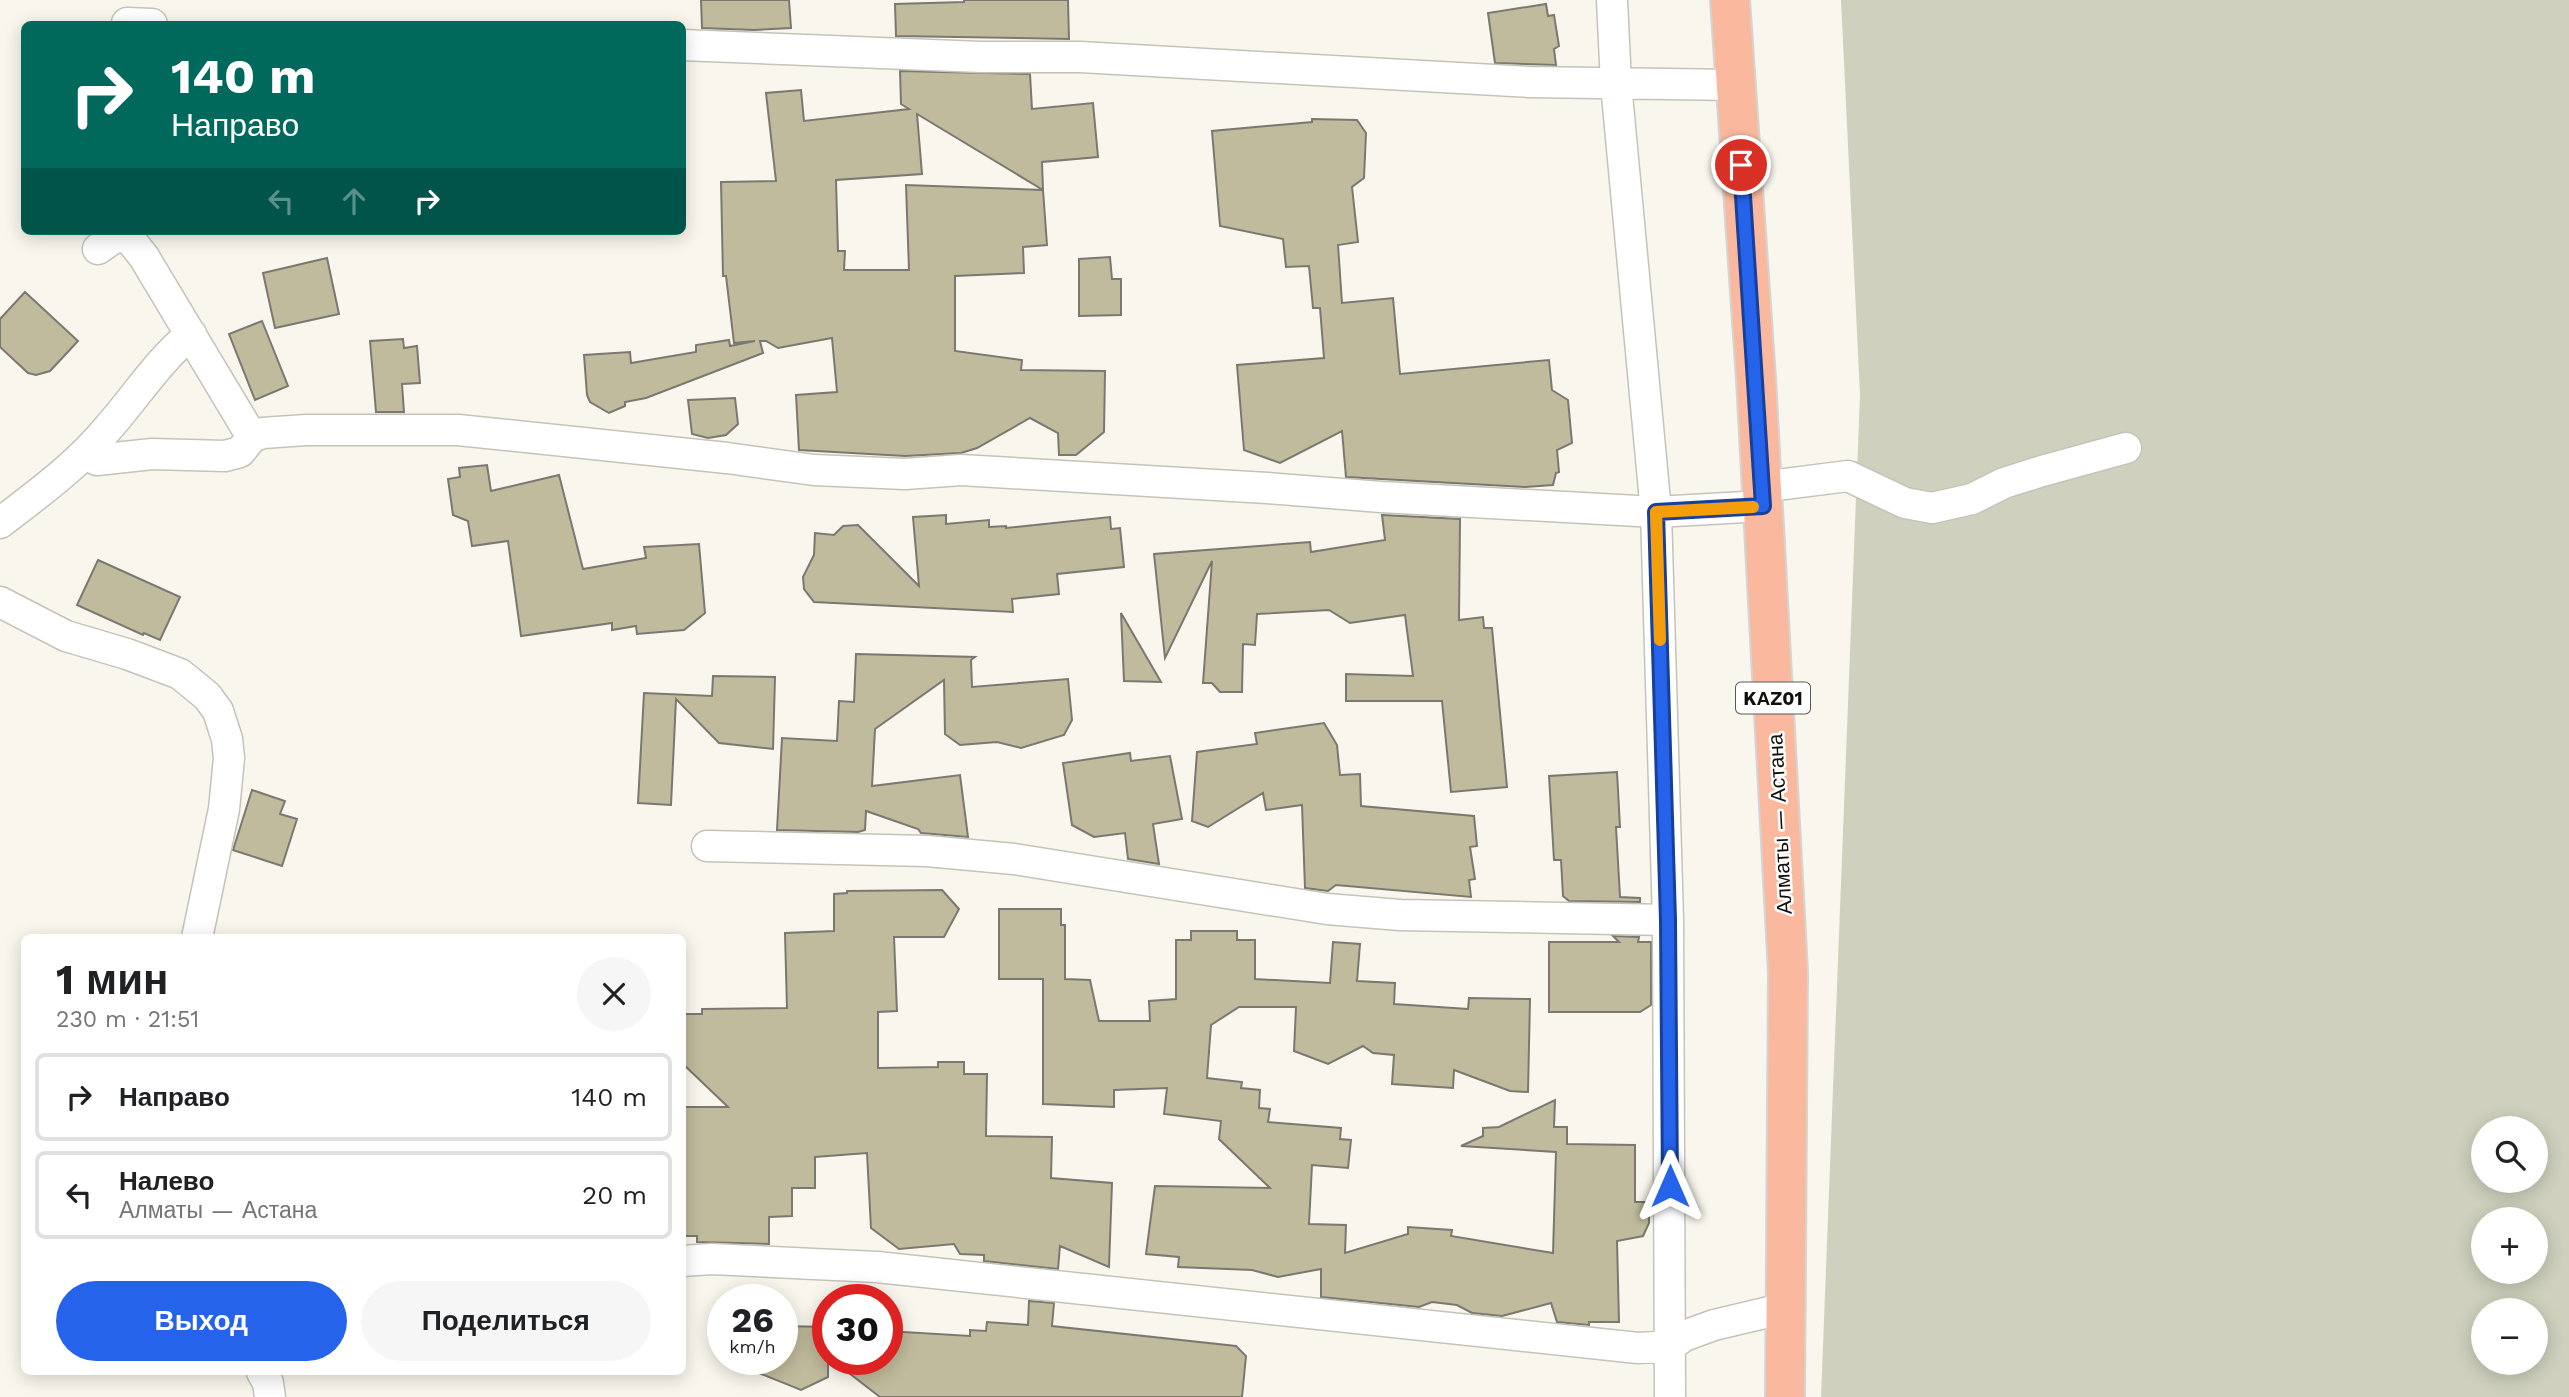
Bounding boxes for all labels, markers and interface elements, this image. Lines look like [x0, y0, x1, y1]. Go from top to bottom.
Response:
text: 140 m [171, 47, 315, 105]
icon: right [56, 49, 147, 140]
text: Направо [171, 106, 299, 144]
pin [1711, 135, 1771, 195]
icon: arrive [1722, 146, 1760, 184]
icon: left [262, 182, 300, 220]
icon: ahead [335, 182, 373, 220]
icon: right [408, 182, 446, 220]
road number: KАZ01 [1736, 682, 1810, 713]
street label: Алматы — Астана [1762, 733, 1797, 915]
text: 1 мин [56, 955, 168, 1004]
button: close [577, 957, 651, 1031]
text: 230 m · 21:51 [56, 1006, 199, 1033]
icon: right [60, 1078, 98, 1116]
text: Направо [119, 1082, 230, 1112]
text: 140 m [571, 1082, 647, 1112]
map controls [2471, 1116, 2548, 1375]
button: search [2471, 1116, 2548, 1193]
position arrow [1633, 1149, 1707, 1223]
text: Налево [119, 1166, 214, 1196]
icon: left [60, 1176, 98, 1214]
text: 20 m [582, 1180, 647, 1210]
text: Алматы — Астана [119, 1197, 317, 1224]
button: + [2471, 1207, 2548, 1284]
button: Выход [56, 1281, 347, 1361]
button: Поделиться [361, 1281, 651, 1361]
speed limit sign: 30 [812, 1284, 903, 1375]
button: − [2471, 1298, 2548, 1375]
text: 26 [731, 1299, 774, 1341]
text: km/h [729, 1336, 776, 1357]

